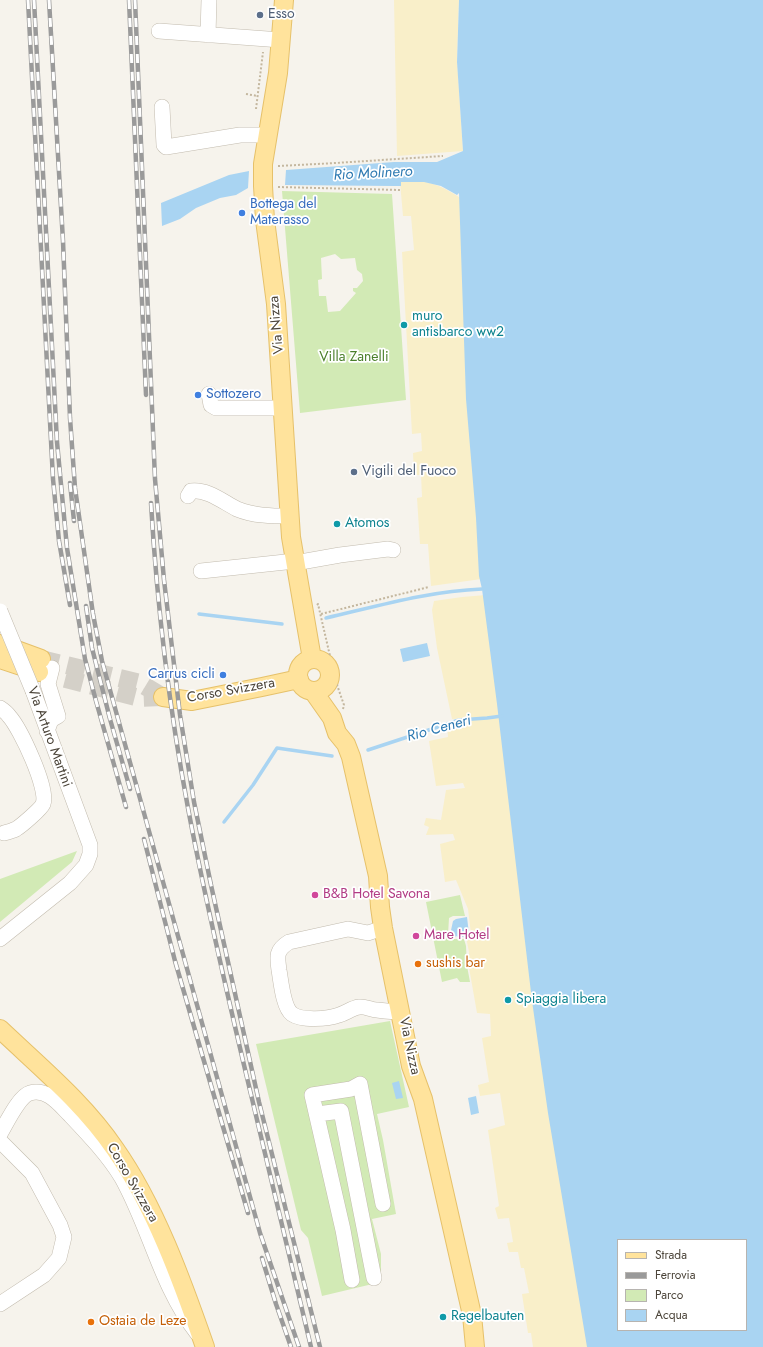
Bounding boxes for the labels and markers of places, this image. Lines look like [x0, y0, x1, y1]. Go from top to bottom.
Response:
place label: Esso [268, 7, 295, 23]
marker: Esso [255, 10, 265, 20]
place label: Bottega del Materasso [250, 197, 317, 230]
marker: Bottega del Materasso [237, 208, 247, 218]
place label: muro antisbarco ww2 [412, 309, 504, 342]
marker: muro antisbarco ww2 [399, 320, 409, 330]
place label: Sottozero [206, 387, 261, 403]
marker: Sottozero [193, 390, 203, 400]
place label: Vigili del Fuoco [362, 464, 456, 480]
marker: Vigili del Fuoco [349, 467, 359, 477]
place label: Atomos [345, 516, 389, 532]
marker: Atomos [332, 519, 342, 529]
place label: Carrus cicli [148, 667, 215, 683]
marker: Carrus cicli [218, 670, 228, 680]
place label: B&B Hotel Savona [323, 887, 430, 903]
marker: B&B Hotel Savona [310, 890, 320, 900]
place label: Mare Hotel [424, 928, 490, 944]
marker: Mare Hotel [411, 931, 421, 941]
place label: sushis bar [426, 956, 485, 972]
marker: sushis bar [413, 959, 423, 969]
place label: Spiaggia libera [516, 992, 606, 1008]
marker: Spiaggia libera [503, 995, 513, 1005]
place label: Regelbauten [451, 1309, 524, 1325]
marker: Regelbauten [438, 1312, 448, 1322]
place label: Ostaia de Leze [99, 1314, 186, 1330]
marker: Ostaia de Leze [86, 1317, 96, 1327]

